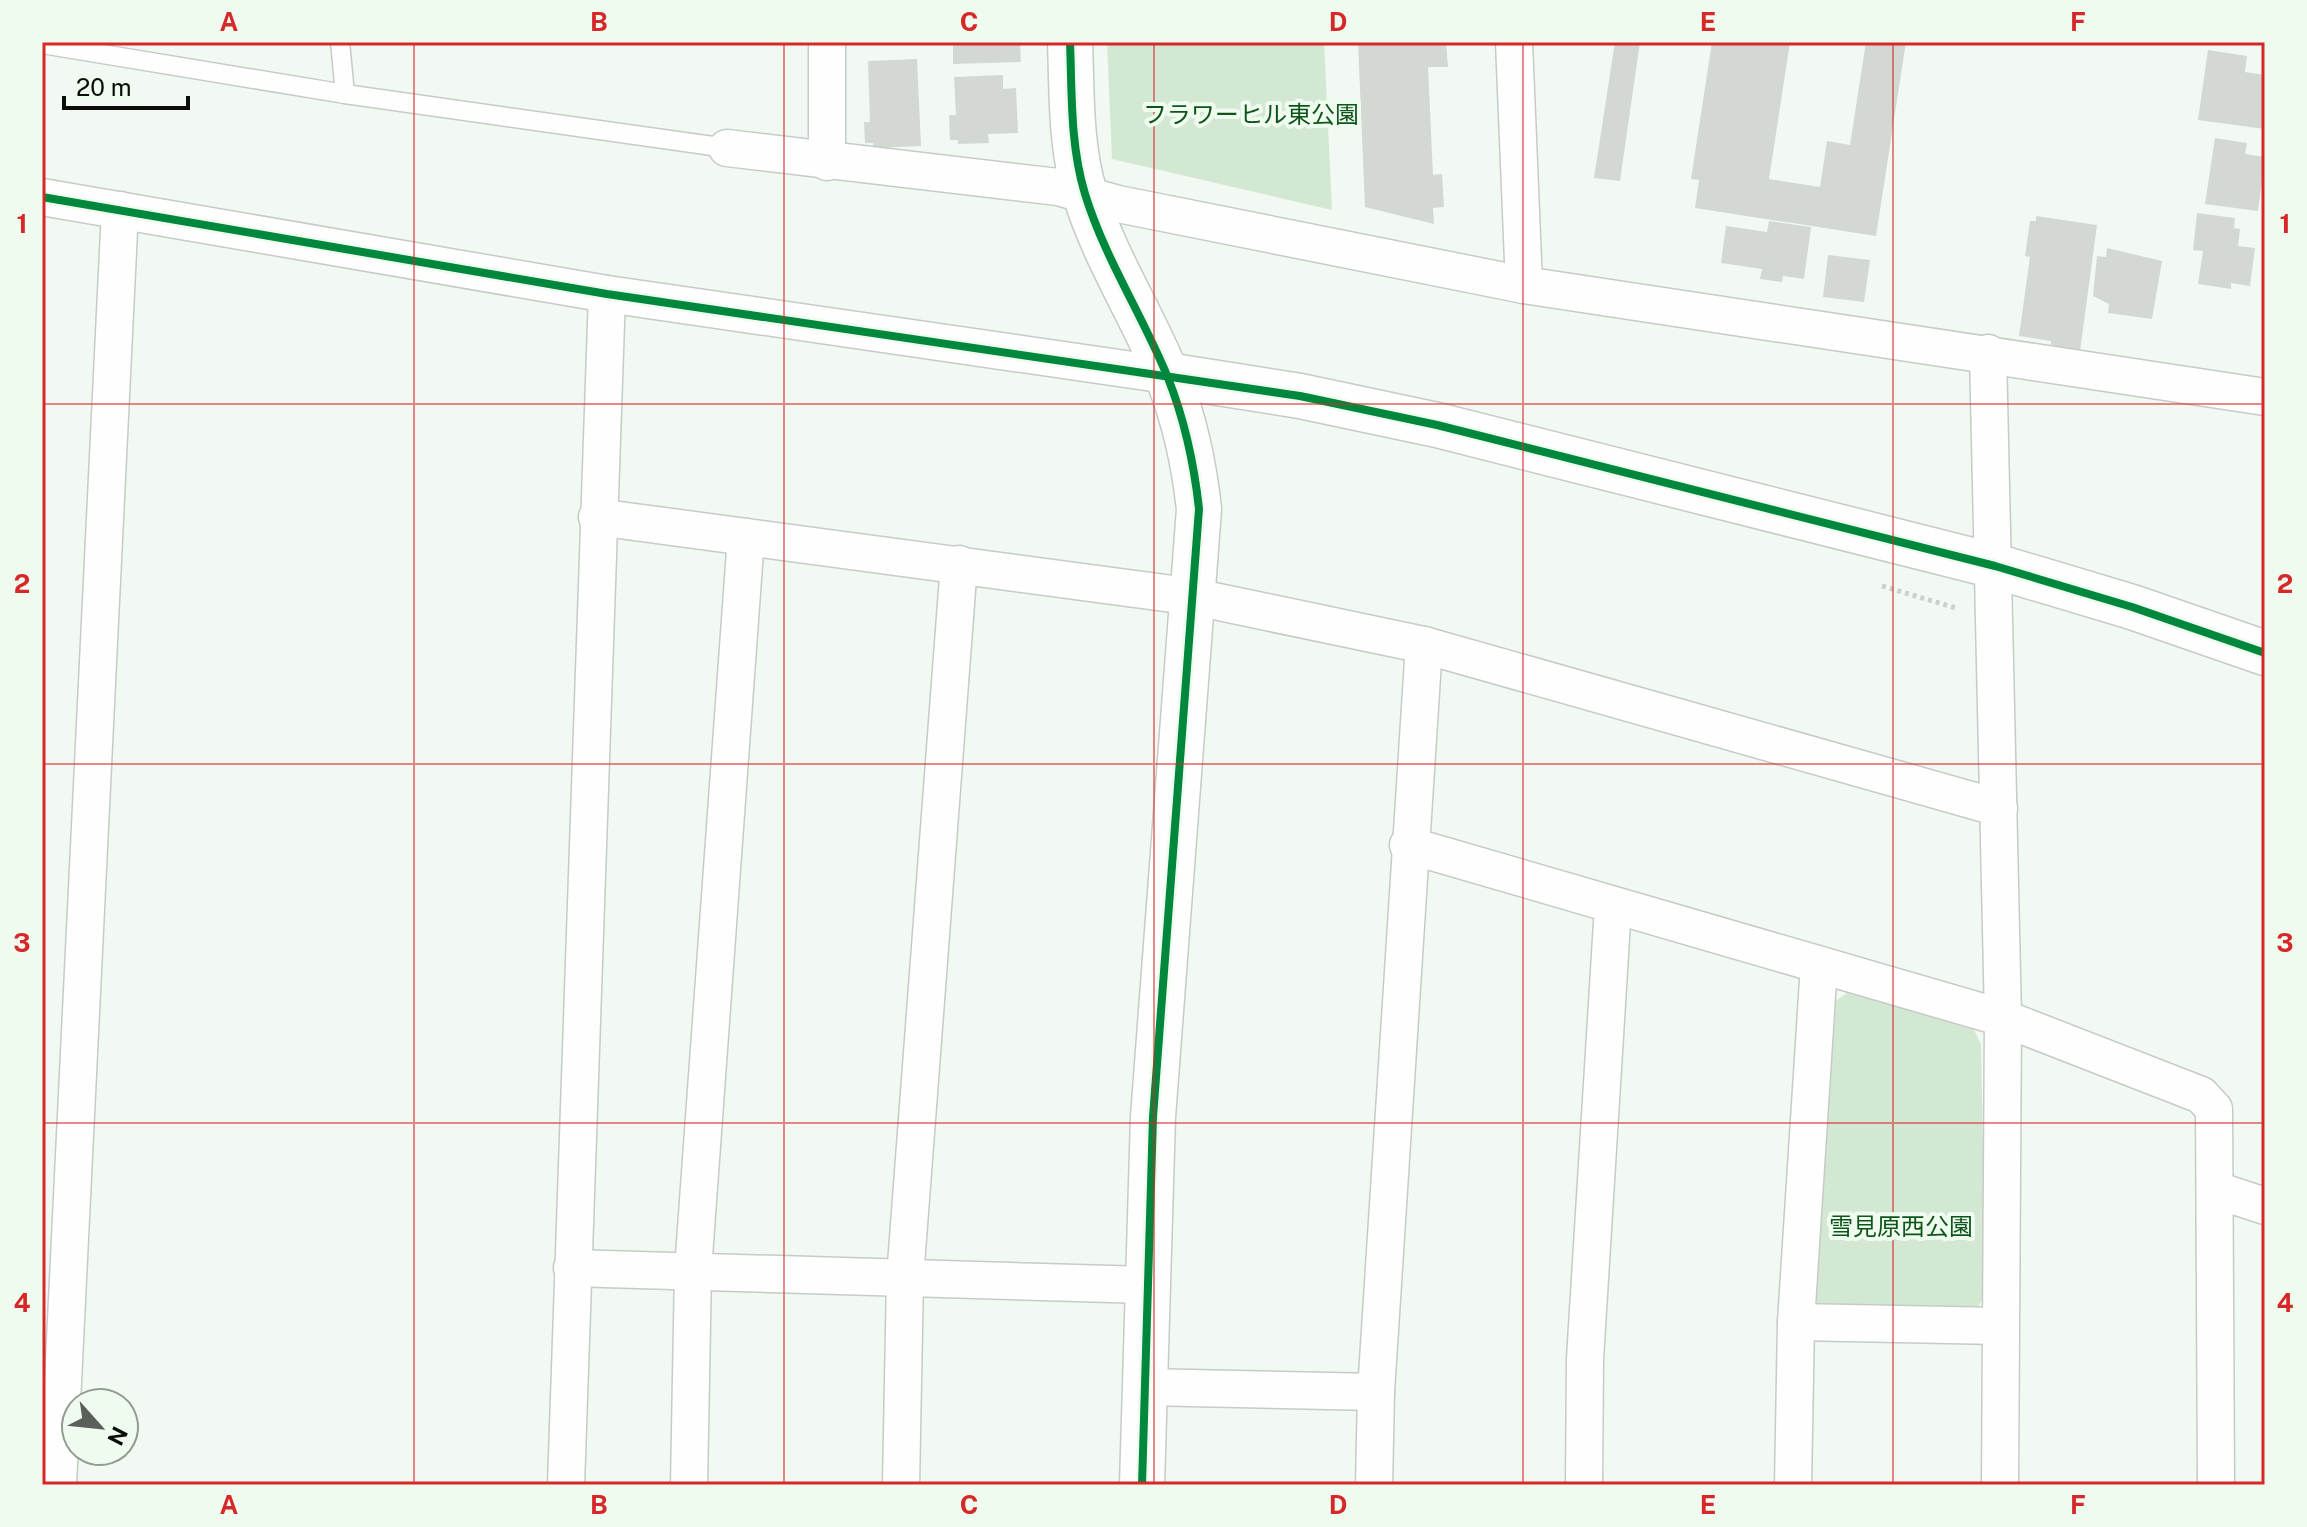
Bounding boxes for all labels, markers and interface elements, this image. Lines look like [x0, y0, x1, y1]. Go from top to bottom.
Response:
text: A [220, 6, 239, 37]
text: B [590, 6, 608, 37]
text: C [960, 6, 978, 37]
text: D [1329, 6, 1347, 37]
text: E [1700, 6, 1716, 37]
text: F [2070, 6, 2086, 37]
scale bar [64, 60, 188, 110]
text: 20 m [76, 73, 132, 101]
park label: フラワーヒル東公園 [1143, 100, 1359, 128]
text: 1 [16, 208, 28, 239]
text: 1 [2279, 208, 2291, 239]
text: 2 [14, 568, 30, 599]
text: 2 [2277, 568, 2293, 599]
text: 3 [13, 927, 31, 958]
text: 3 [2276, 927, 2294, 958]
park label: 雪見原西公園 [1829, 1212, 1973, 1240]
text: 4 [13, 1287, 31, 1318]
text: 4 [2276, 1287, 2294, 1318]
north arrow [60, 1387, 140, 1467]
text: N [102, 1423, 133, 1450]
text: A [220, 1489, 239, 1520]
text: B [590, 1489, 608, 1520]
text: C [960, 1489, 978, 1520]
text: D [1329, 1489, 1347, 1520]
text: E [1700, 1489, 1716, 1520]
text: F [2070, 1489, 2086, 1520]

